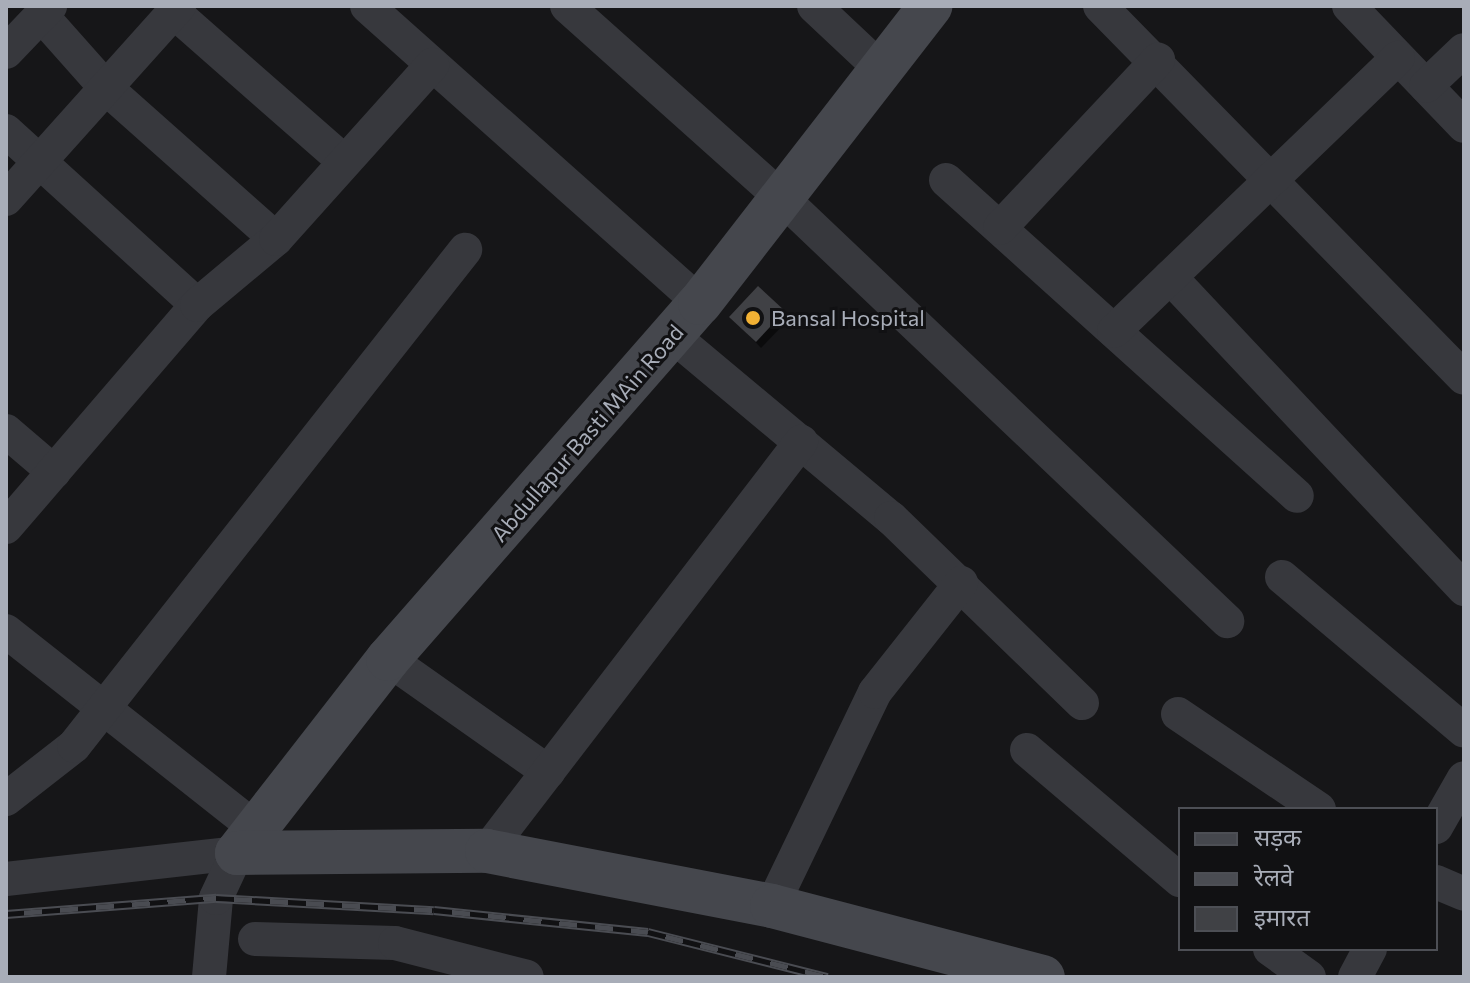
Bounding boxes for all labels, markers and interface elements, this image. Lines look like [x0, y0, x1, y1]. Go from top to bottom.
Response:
place label: Bansal Hospital [771, 305, 925, 331]
marker: Bansal Hospital [742, 307, 764, 329]
street label: Abdullapur Basti MAin Road [486, 319, 688, 547]
legend [1178, 807, 1438, 951]
text: सड़क [1254, 822, 1302, 851]
text: रेलवे [1254, 862, 1293, 891]
text: इमारत [1254, 902, 1310, 931]

